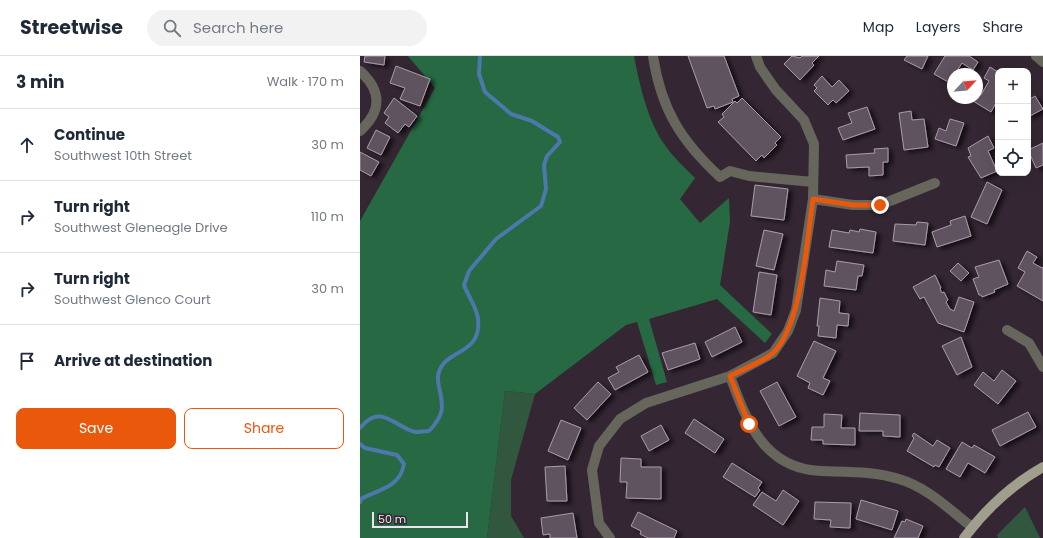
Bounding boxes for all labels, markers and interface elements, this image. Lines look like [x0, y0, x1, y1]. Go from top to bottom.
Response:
search box [147, 10, 427, 46]
text: Streetwise [20, 14, 123, 41]
icon: search [161, 17, 183, 39]
text: Search here [193, 17, 283, 38]
text: Map [863, 17, 894, 37]
text: Layers [916, 17, 960, 37]
text: Share [982, 17, 1023, 37]
north arrow [947, 68, 983, 104]
map controls [995, 68, 1031, 176]
button: + [995, 68, 1031, 104]
text: 3 min [16, 70, 64, 94]
text: Walk · 170 m [267, 72, 344, 91]
button: − [995, 104, 1031, 140]
text: Continue [54, 124, 125, 145]
icon: ahead [16, 134, 38, 156]
text: 30 m [311, 135, 344, 154]
button: locate [995, 140, 1031, 176]
text: Southwest 10th Street [54, 146, 192, 165]
text: Turn right [54, 196, 130, 217]
route end [871, 196, 889, 214]
icon: right [16, 206, 38, 228]
text: 110 m [311, 207, 344, 226]
text: Southwest Gleneagle Drive [54, 218, 228, 237]
text: Turn right [54, 268, 130, 289]
icon: right [16, 278, 38, 300]
text: 30 m [311, 279, 344, 298]
text: Southwest Glenco Court [54, 290, 211, 309]
icon: arrive [16, 350, 38, 372]
text: Arrive at destination [54, 350, 212, 371]
button: Save [16, 408, 176, 449]
button: Share [184, 408, 344, 449]
route start [740, 415, 758, 433]
scale bar [372, 510, 468, 529]
text: 50 m [378, 511, 406, 527]

